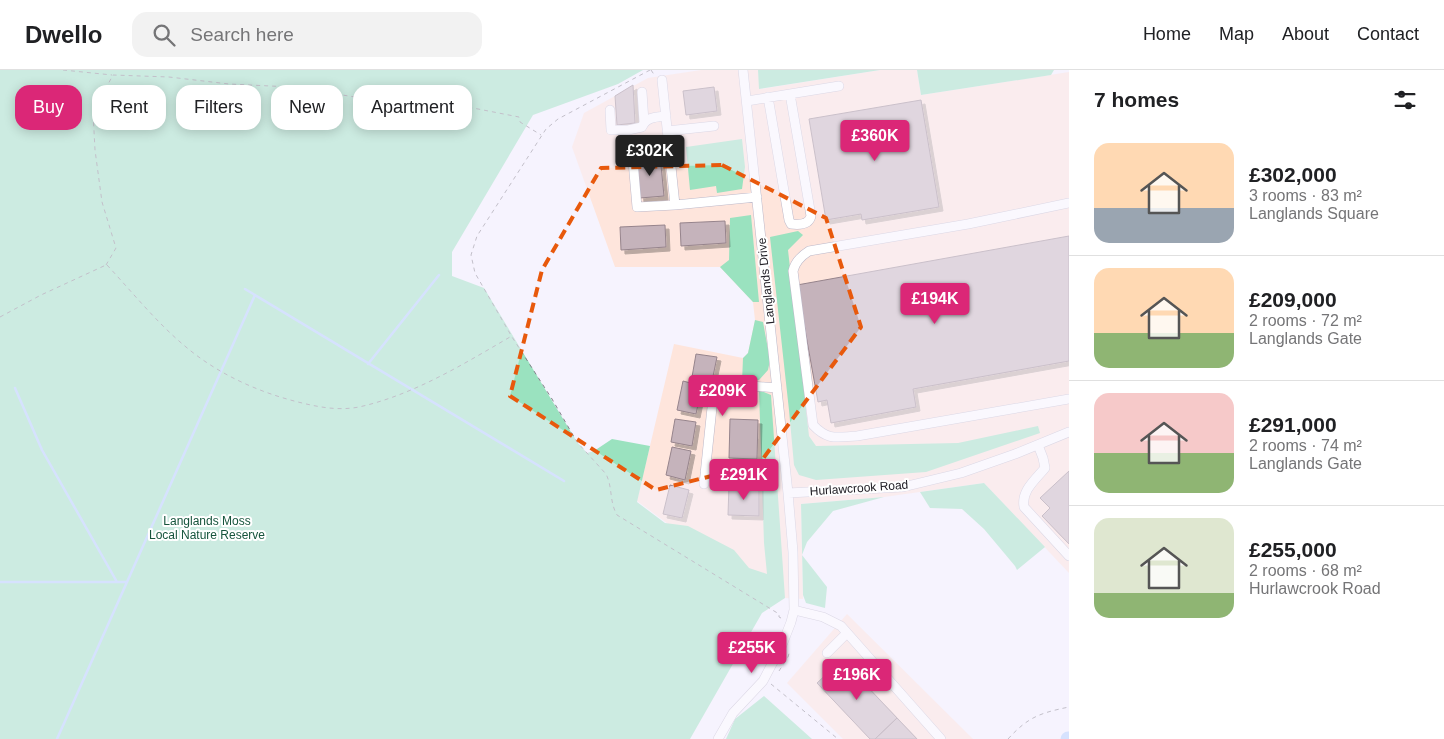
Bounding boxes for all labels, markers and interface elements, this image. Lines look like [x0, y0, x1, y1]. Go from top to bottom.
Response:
search box [132, 12, 482, 57]
text: Dwello [25, 21, 102, 48]
icon: search [150, 21, 178, 49]
text: Search here [190, 24, 294, 45]
text: Home [1143, 24, 1191, 44]
text: Map [1219, 24, 1254, 44]
text: About [1282, 24, 1329, 44]
text: Contact [1357, 24, 1419, 44]
chip: Buy [15, 85, 82, 130]
chip: Rent [92, 85, 166, 130]
chip: Filters [176, 85, 261, 130]
chip: New [271, 85, 343, 130]
chip: Apartment [353, 85, 472, 130]
icon: filters [1391, 86, 1419, 114]
text: 7 homes [1094, 88, 1179, 111]
pin: £360K [840, 119, 910, 162]
text: £360K [851, 127, 899, 144]
pin: £302K [615, 134, 685, 177]
text: £302K [626, 142, 674, 159]
icon: home [1134, 163, 1194, 223]
text: £302,000 [1249, 163, 1337, 186]
text: 3 rooms · 83 m² [1249, 187, 1362, 204]
text: Langlands Square [1249, 205, 1379, 222]
street label: Langlands Drive [754, 237, 777, 325]
pin: £194K [900, 282, 970, 325]
icon: home [1134, 288, 1194, 348]
text: £209,000 [1249, 288, 1337, 311]
text: £194K [911, 290, 959, 307]
text: 2 rooms · 72 m² [1249, 312, 1362, 329]
text: Langlands Gate [1249, 330, 1362, 347]
pin: £209K [688, 374, 758, 417]
text: £209K [699, 382, 747, 399]
icon: home [1134, 413, 1194, 473]
text: £291,000 [1249, 413, 1337, 436]
text: 2 rooms · 74 m² [1249, 437, 1362, 454]
text: Langlands Gate [1249, 455, 1362, 472]
pin: £291K [709, 458, 779, 501]
text: £291K [720, 466, 768, 483]
street label: Hurlawcrook Road [809, 478, 909, 498]
park label: Langlands Moss Local Nature Reserve [149, 514, 265, 542]
icon: home [1134, 538, 1194, 598]
text: £255,000 [1249, 538, 1337, 561]
text: 2 rooms · 68 m² [1249, 562, 1362, 579]
text: Hurlawcrook Road [1249, 580, 1381, 597]
pin: £255K [717, 632, 787, 674]
text: £255K [728, 639, 776, 656]
pin: £196K [822, 658, 892, 701]
text: £196K [833, 666, 881, 683]

